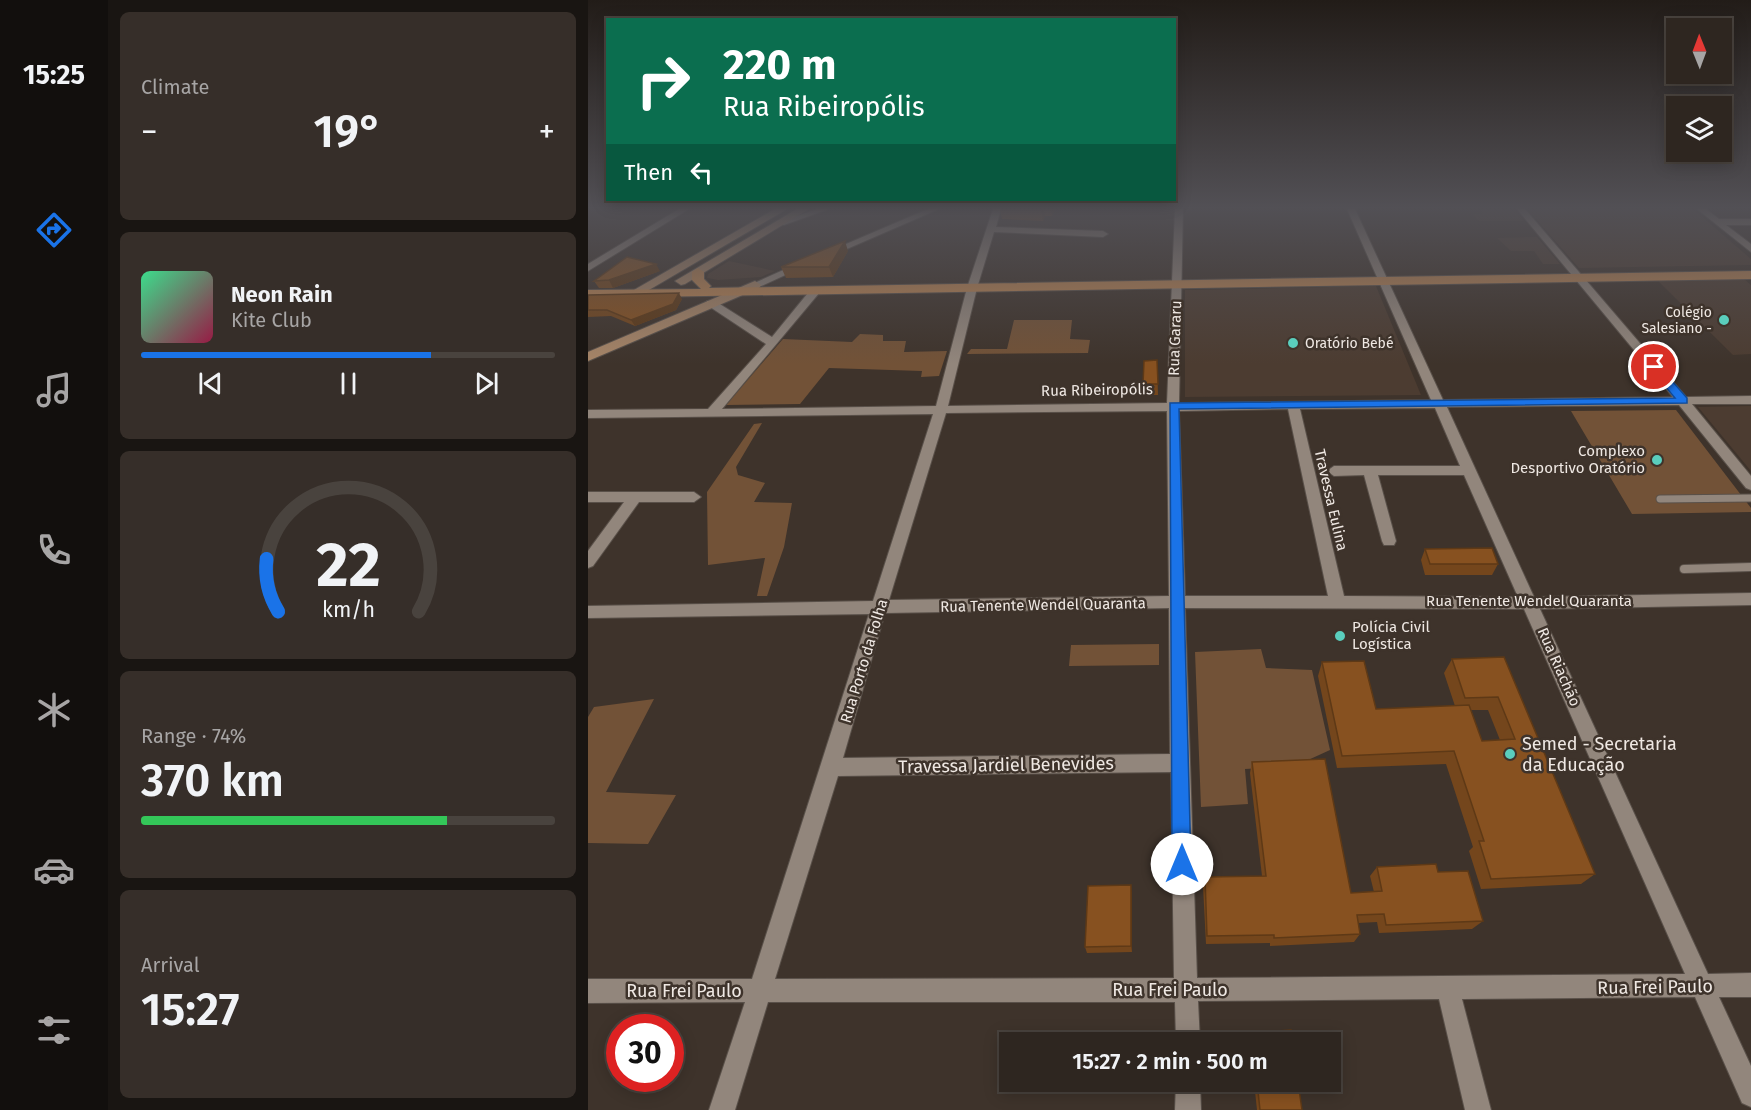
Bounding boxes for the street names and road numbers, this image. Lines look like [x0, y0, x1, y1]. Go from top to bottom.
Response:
street label: Rua Gararu [1165, 300, 1185, 376]
street label: Rua Ribeiropólis [1041, 380, 1153, 400]
street label: Travessa Eulina [1311, 447, 1351, 553]
street label: Rua Tenente Wendel Quaranta [1426, 592, 1632, 610]
street label: Rua Tenente Wendel Quaranta [940, 594, 1146, 616]
street label: Rua Porto da Folha [837, 597, 891, 725]
street label: Rua Riachão [1534, 625, 1584, 709]
street label: Travessa Jardiel Benevides [898, 752, 1114, 778]
street label: Rua Frei Paulo [1597, 975, 1713, 999]
street label: Rua Frei Paulo [1112, 979, 1228, 1001]
street label: Rua Frei Paulo [626, 980, 742, 1002]

